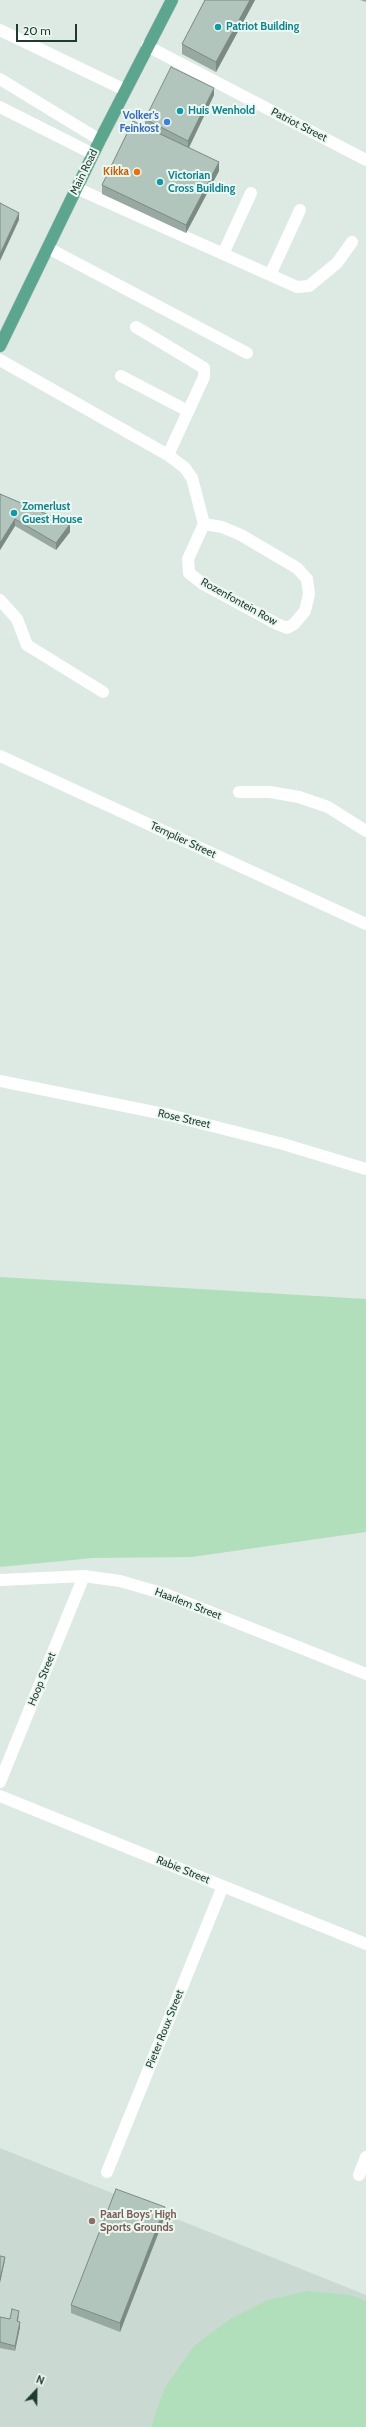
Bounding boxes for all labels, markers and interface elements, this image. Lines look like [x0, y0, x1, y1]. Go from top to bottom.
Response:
scale bar [18, 16, 79, 42]
place label: Patriot Building [226, 20, 299, 34]
marker: Patriot Building [213, 22, 223, 32]
text: 20 m [23, 23, 51, 38]
place label: Huis Wenhold [188, 104, 255, 118]
street label: Patriot Street [269, 105, 329, 145]
marker: Huis Wenhold [175, 106, 185, 116]
place label: Volker's Feinkost [119, 109, 159, 135]
marker: Volker's Feinkost [162, 117, 172, 127]
street label: Main Road [67, 147, 101, 197]
place label: Kikka [103, 165, 129, 179]
marker: Kikka [132, 167, 142, 177]
place label: Victorian Cross Building [168, 169, 235, 195]
marker: Victorian Cross Building [155, 177, 165, 187]
place label: Zomerlust Guest House [22, 500, 82, 526]
marker: Zomerlust Guest House [9, 508, 19, 518]
street label: Rozenfontein Row [198, 576, 280, 628]
street label: Templier Street [148, 819, 218, 861]
street label: Rose Street [156, 1107, 212, 1131]
street label: Haarlem Street [153, 1585, 223, 1623]
street label: Hoop Street [25, 1650, 59, 1708]
street label: Rabie Street [154, 1853, 212, 1887]
street label: Pieter Roux Street [143, 1988, 187, 2070]
place label: Paarl Boys' High Sports Grounds [100, 2208, 177, 2234]
marker: Paarl Boys' High Sports Grounds [87, 2216, 97, 2226]
north arrow [16, 2371, 56, 2411]
text: N [34, 2372, 47, 2388]

